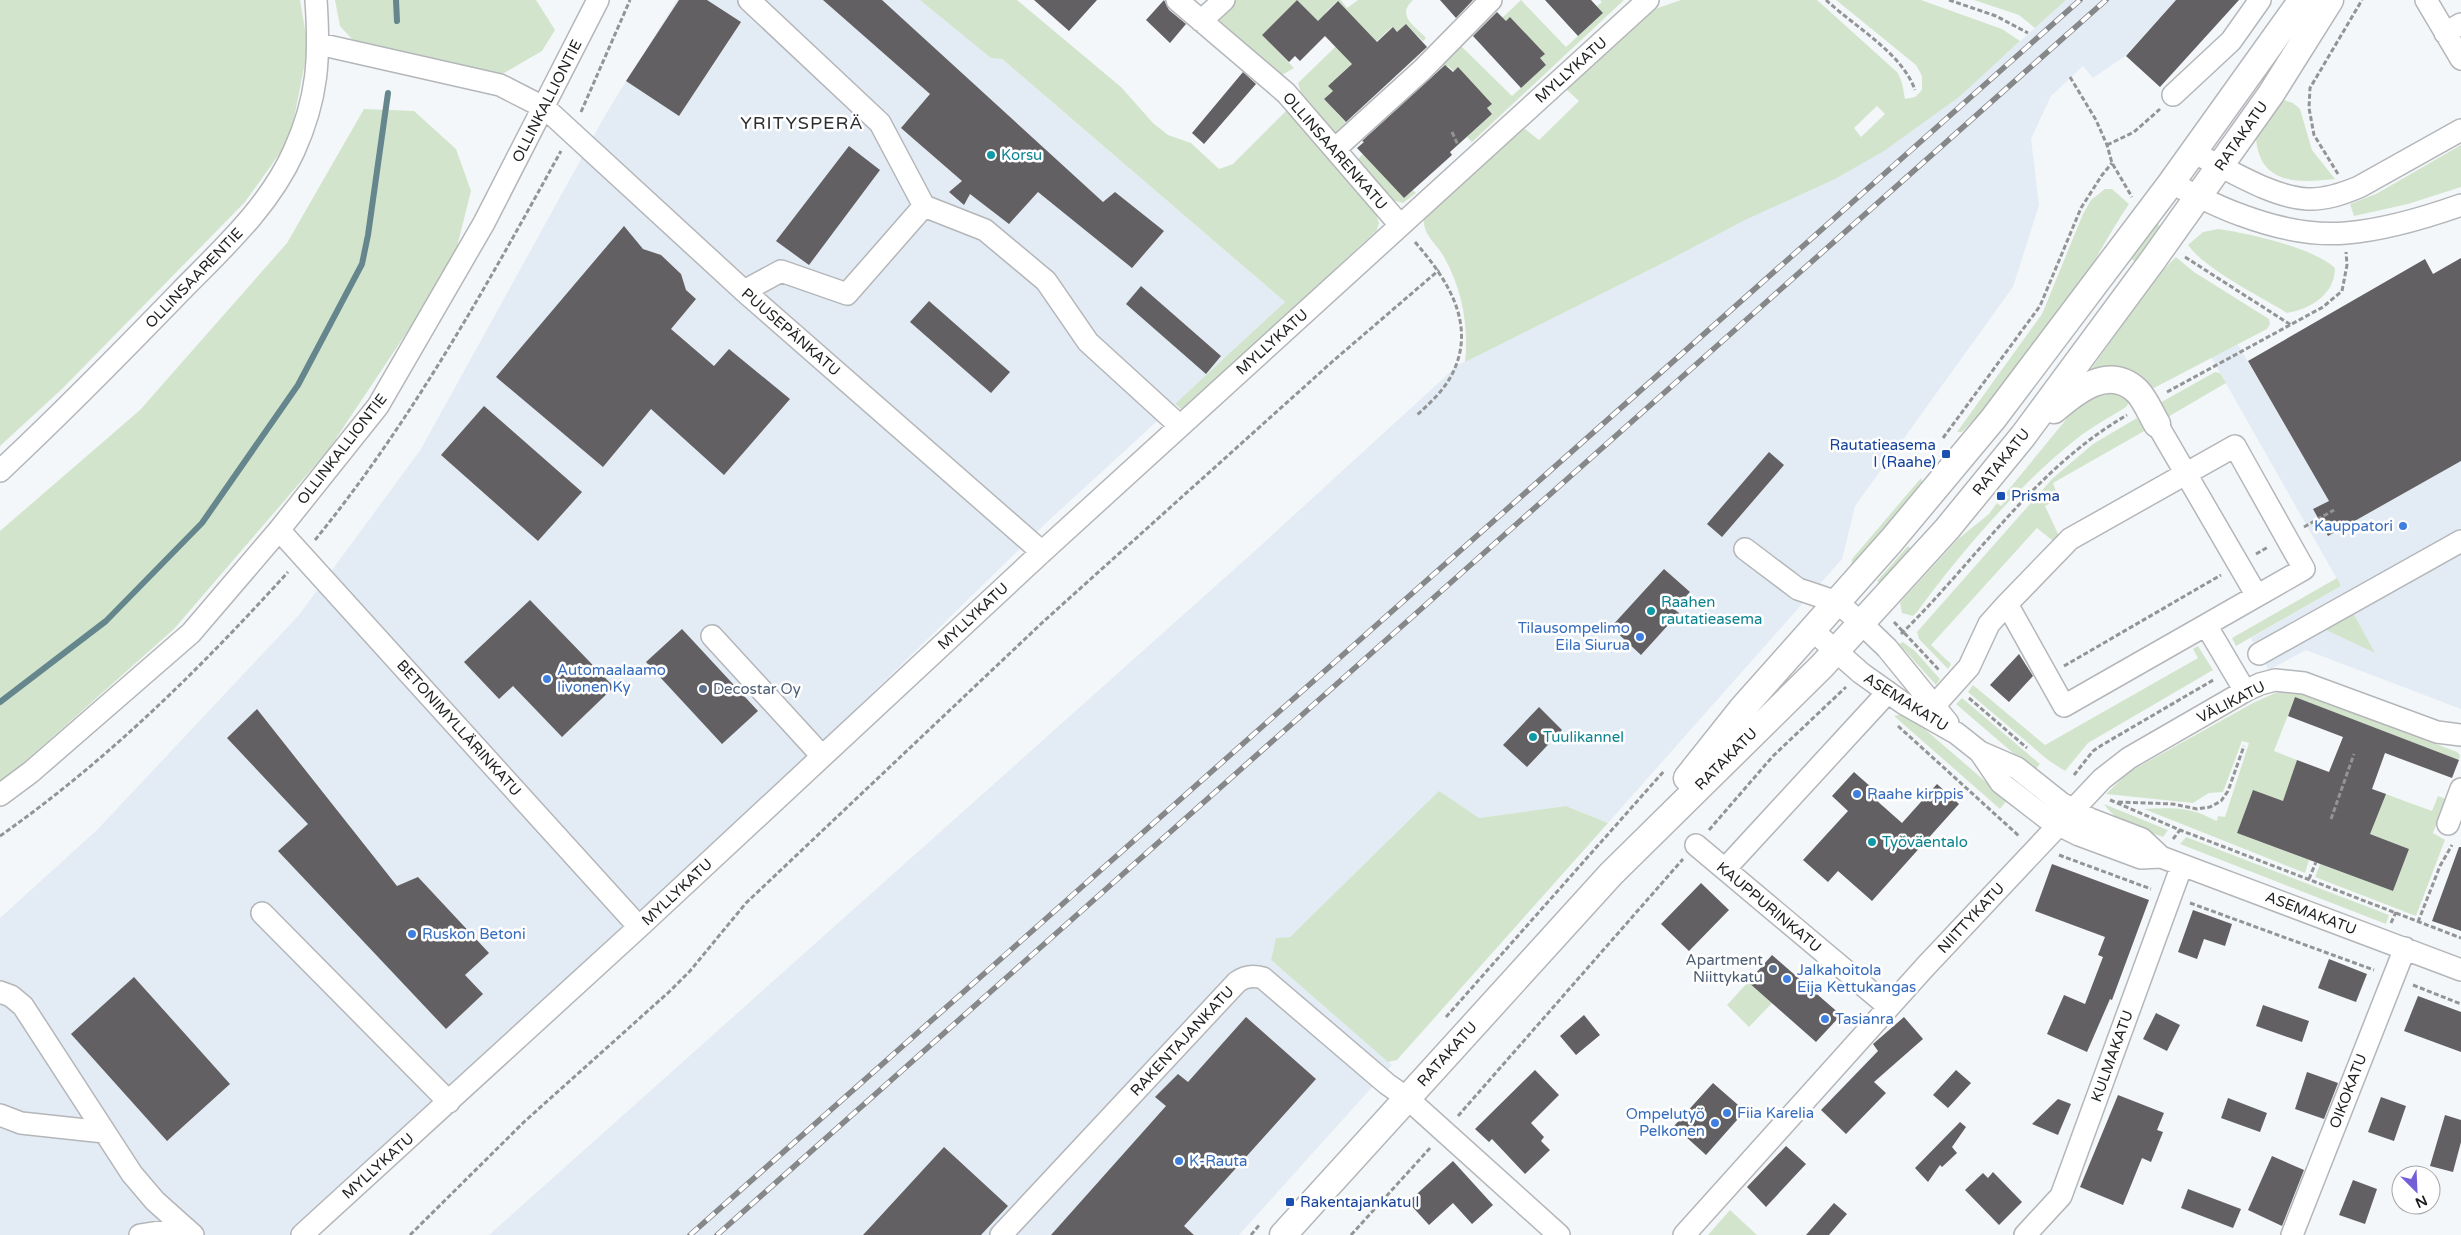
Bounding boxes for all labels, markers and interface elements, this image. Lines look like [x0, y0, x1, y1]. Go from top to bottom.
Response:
street label: MYLLYKATU [1531, 33, 1611, 107]
street label: OLLINKALLIONTIE [508, 37, 586, 165]
street label: OLLINSAARENKATU [1279, 89, 1391, 213]
street label: RATAKATU [2210, 98, 2272, 174]
district label: YRITYSPERÄ [740, 112, 864, 134]
place label: Korsu [1001, 146, 1042, 164]
marker: Korsu [985, 149, 997, 161]
street label: OLLINSAARENTIE [142, 224, 246, 332]
street label: PUUSEPÄNKATU [738, 284, 844, 380]
street label: MYLLYKATU [1232, 305, 1312, 379]
street label: OLLINKALLIONTIE [293, 390, 391, 508]
street label: RATAKATU [1969, 425, 2033, 499]
place label: Rautatieasema I (Raahe) [1830, 436, 1936, 471]
marker: Rautatieasema I (Raahe) [1940, 448, 1952, 460]
place label: Prisma [2011, 487, 2060, 505]
marker: Prisma [1995, 490, 2007, 502]
place label: Kauppatori [2314, 517, 2393, 535]
marker: Kauppatori [2397, 520, 2409, 532]
street label: MYLLYKATU [934, 579, 1012, 653]
place label: Raahen rautatieasema [1661, 593, 1763, 628]
marker: Raahen rautatieasema [1645, 605, 1657, 617]
place label: Tilausompelimo Eila Siurua [1518, 619, 1630, 654]
marker: Tilausompelimo Eila Siurua [1634, 631, 1646, 643]
street label: BETONIMYLLÄRINKATU [393, 656, 525, 800]
place label: Automaalaamo Iivonen Ky [557, 661, 666, 696]
street label: ASEMAKATU [1860, 669, 1952, 735]
marker: Automaalaamo Iivonen Ky [541, 673, 553, 685]
street label: VÄLIKATU [2194, 677, 2268, 727]
place label: Decostar Oy [713, 680, 801, 698]
marker: Decostar Oy [697, 683, 709, 695]
street label: RATAKATU [1691, 724, 1761, 794]
place label: Tuulikannel [1543, 728, 1624, 746]
marker: Tuulikannel [1527, 731, 1539, 743]
place label: Raahe kirppis [1867, 785, 1964, 803]
marker: Raahe kirppis [1851, 788, 1863, 800]
place label: Työväentalo [1882, 833, 1968, 851]
marker: Työväentalo [1866, 836, 1878, 848]
street label: MYLLYKATU [638, 855, 716, 929]
street label: KAUPPURINKATU [1713, 858, 1825, 956]
street label: NIITTYKATU [1934, 879, 2008, 957]
street label: ASEMAKATU [2263, 887, 2359, 939]
place label: Ruskon Betoni [422, 925, 526, 943]
marker: Ruskon Betoni [406, 928, 418, 940]
place label: Apartment Niittykatu [1686, 951, 1763, 986]
place label: Jalkahoitola Eija Kettukangas [1797, 961, 1916, 996]
marker: Apartment Niittykatu [1767, 963, 1779, 975]
marker: Jalkahoitola Eija Kettukangas [1781, 973, 1793, 985]
street label: RAKENTAJANKATU [1126, 982, 1238, 1100]
street label: KULMAKATU [2087, 1008, 2137, 1104]
place label: Tasianra [1835, 1010, 1894, 1028]
marker: Tasianra [1819, 1013, 1831, 1025]
street label: RATAKATU [1413, 1018, 1481, 1090]
street label: OIKOKATU [2325, 1051, 2371, 1131]
place label: Fiia Karelia [1737, 1104, 1814, 1122]
place label: Ompelutyö Pelkonen [1626, 1105, 1705, 1140]
marker: Fiia Karelia [1721, 1107, 1733, 1119]
marker: Ompelutyö Pelkonen [1709, 1117, 1721, 1129]
street label: MYLLYKATU [338, 1129, 418, 1203]
place label: K-Rauta [1189, 1152, 1248, 1170]
marker: K-Rauta [1173, 1155, 1185, 1167]
north arrow [2391, 1165, 2441, 1215]
text: N [2412, 1191, 2430, 1211]
place label: Rakentajankatu I [1300, 1193, 1419, 1211]
marker: Rakentajankatu I [1284, 1196, 1296, 1208]

